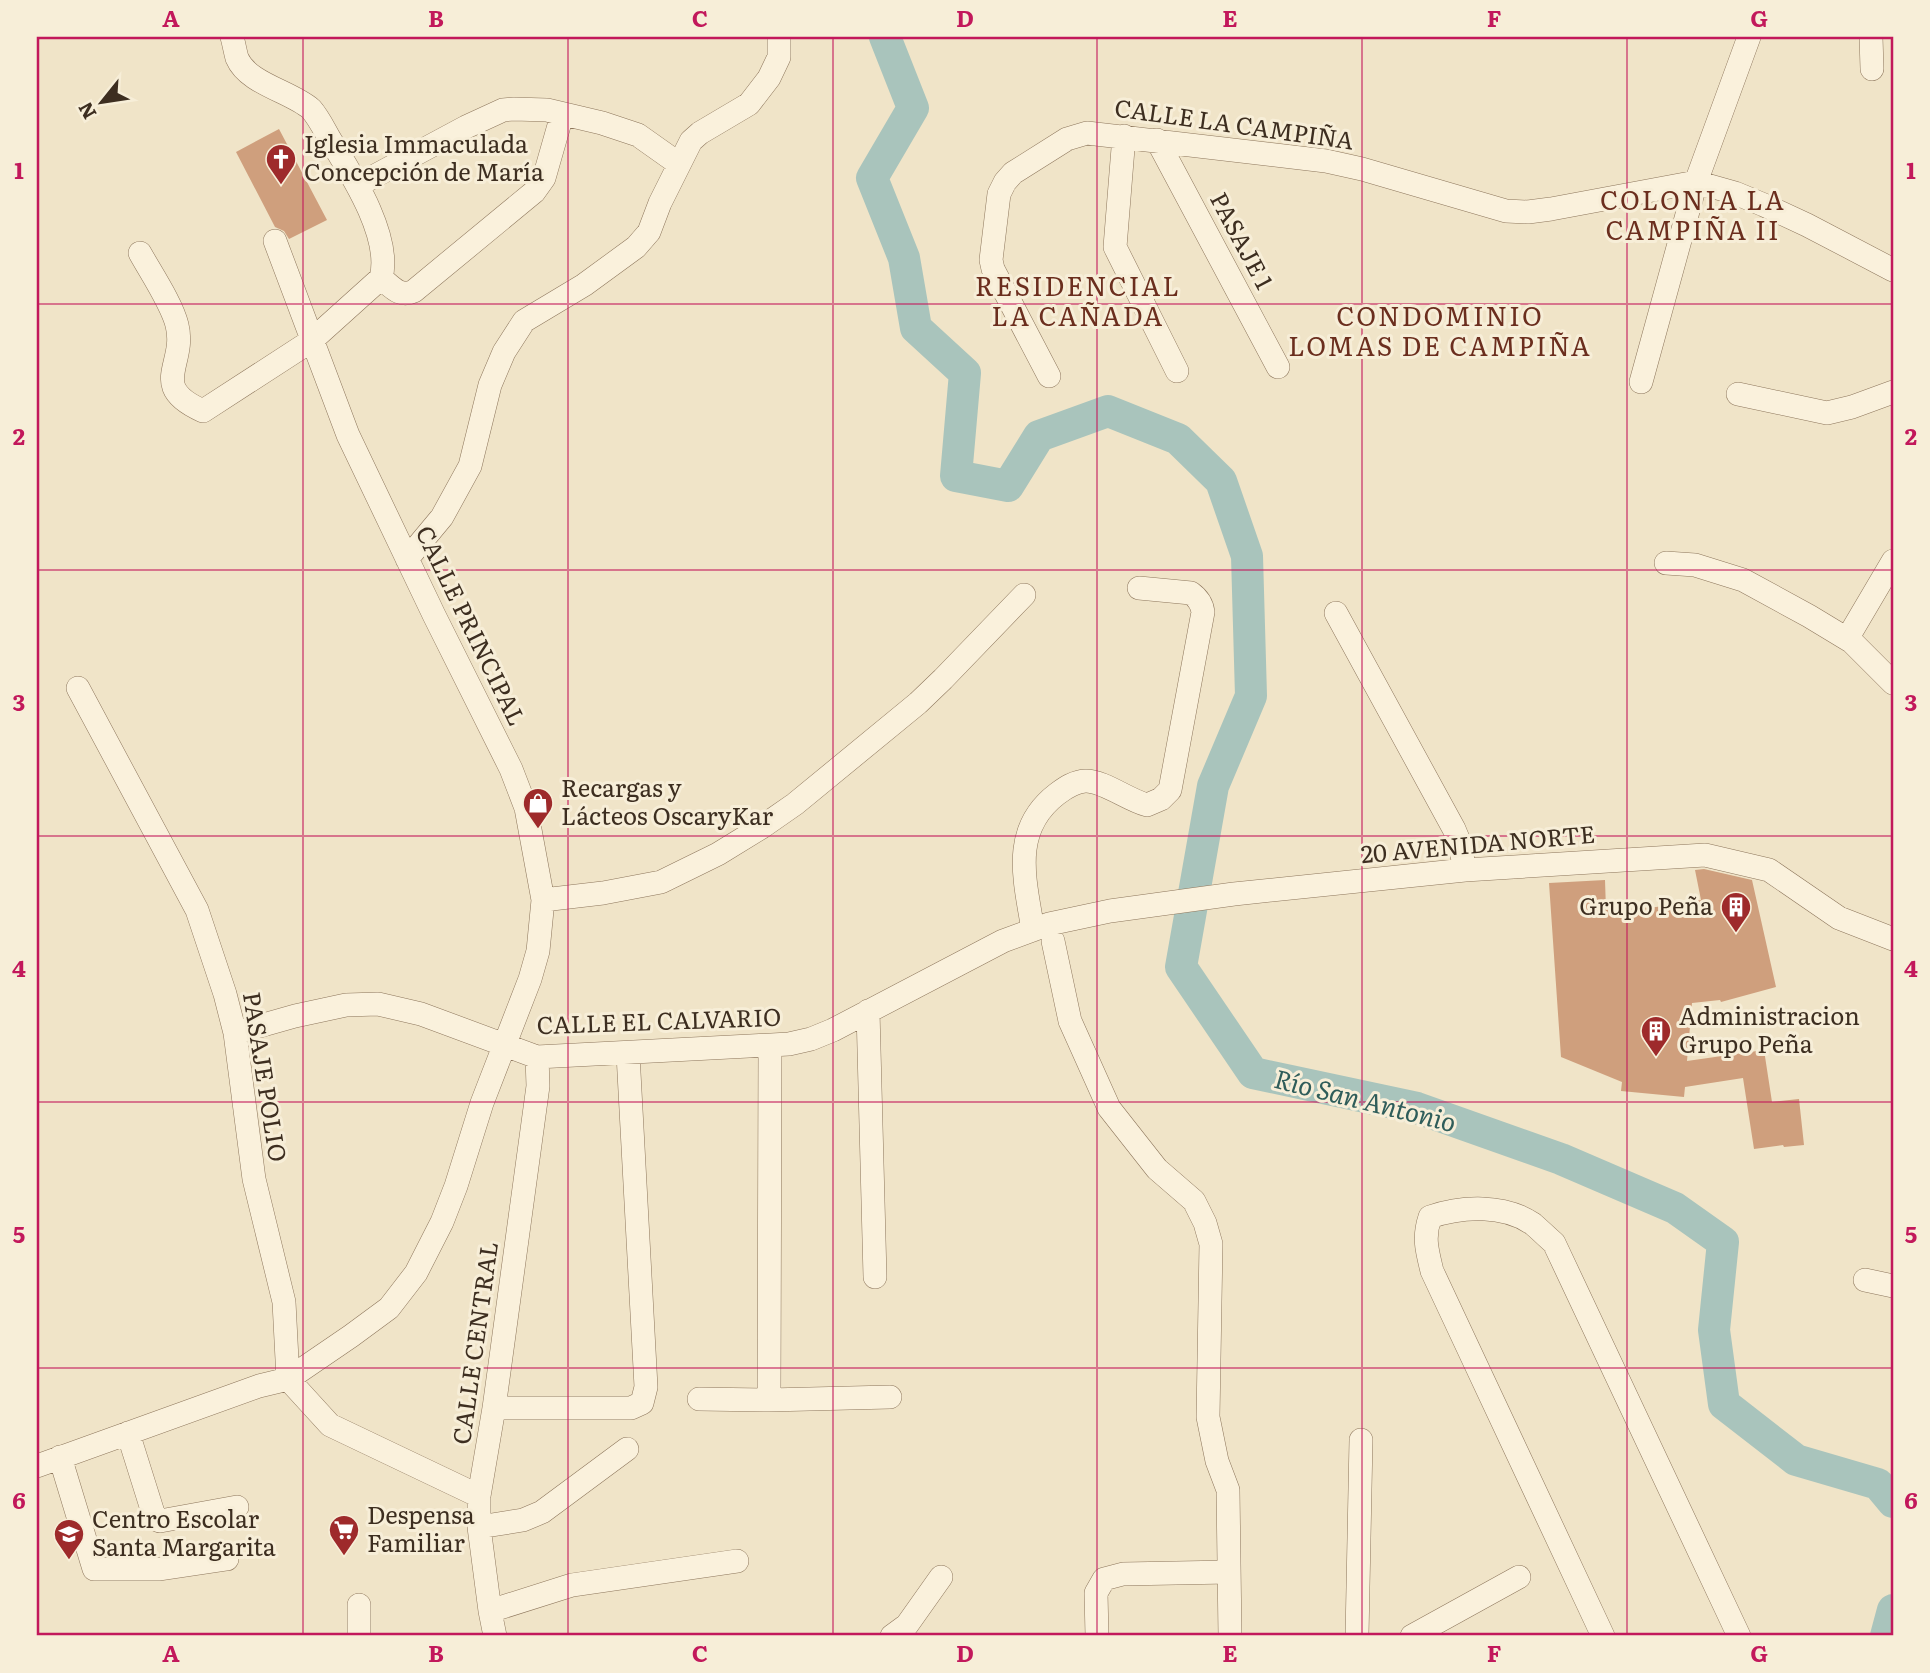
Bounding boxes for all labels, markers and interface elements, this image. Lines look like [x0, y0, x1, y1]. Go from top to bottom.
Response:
text: A [162, 0, 180, 34]
text: B [428, 0, 444, 34]
text: C [692, 0, 708, 34]
text: D [956, 0, 974, 34]
text: E [1222, 0, 1238, 34]
text: F [1487, 0, 1502, 34]
text: G [1750, 0, 1768, 34]
north arrow [66, 66, 136, 136]
street label: CALLE LA CAMPIÑA [1113, 88, 1356, 157]
text: N [70, 97, 103, 125]
place label: Iglesia Immaculada Concepción de María [304, 125, 544, 188]
church icon: Iglesia Immaculada Concepción de María [264, 142, 298, 186]
text: 1 [14, 152, 24, 186]
text: 1 [1906, 152, 1916, 186]
district label: COLONIA LA CAMPIÑA II [1600, 179, 1786, 248]
street label: PASAJE 1 [1203, 185, 1284, 295]
district label: RESIDENCIAL LA CAÑADA [975, 265, 1181, 334]
district label: CONDOMINIO LOMAS DE CAMPIÑA [1288, 295, 1592, 364]
text: 2 [13, 418, 25, 452]
text: 2 [1905, 418, 1917, 452]
street label: CALLE PRINCIPAL [409, 519, 536, 731]
text: 3 [13, 684, 25, 718]
text: 3 [1905, 684, 1917, 718]
place label: Recargas y Lácteos OscaryKar [561, 769, 774, 832]
shop icon: Recargas y Lácteos OscaryKar [521, 786, 555, 830]
street label: 20 AVENIDA NORTE [1359, 815, 1596, 870]
place label: Grupo Peña [1579, 887, 1713, 922]
building icon: Grupo Peña [1719, 890, 1753, 934]
text: 4 [12, 950, 26, 984]
text: 4 [1904, 950, 1918, 984]
street label: PASAJE POLIO [236, 989, 297, 1164]
place label: Administracion Grupo Peña [1679, 997, 1860, 1060]
street label: CALLE EL CALVARIO [536, 998, 782, 1041]
building icon: Administracion Grupo Peña [1639, 1014, 1673, 1058]
water label: Río San Antonio [1271, 1057, 1461, 1140]
text: 5 [13, 1216, 25, 1250]
text: 5 [1905, 1216, 1917, 1250]
street label: CALLE CENTRAL [442, 1239, 505, 1446]
text: 6 [12, 1482, 26, 1516]
text: 6 [1904, 1482, 1918, 1516]
place label: Despensa Familiar [367, 1496, 475, 1559]
place label: Centro Escolar Santa Margarita [92, 1500, 276, 1563]
supermarket icon: Despensa Familiar [327, 1513, 361, 1557]
school or university icon: Centro Escolar Santa Margarita [52, 1517, 86, 1561]
text: A [162, 1635, 180, 1669]
text: B [428, 1635, 444, 1669]
text: C [692, 1635, 708, 1669]
text: D [956, 1635, 974, 1669]
text: E [1222, 1635, 1238, 1669]
text: F [1487, 1635, 1502, 1669]
text: G [1750, 1635, 1768, 1669]

